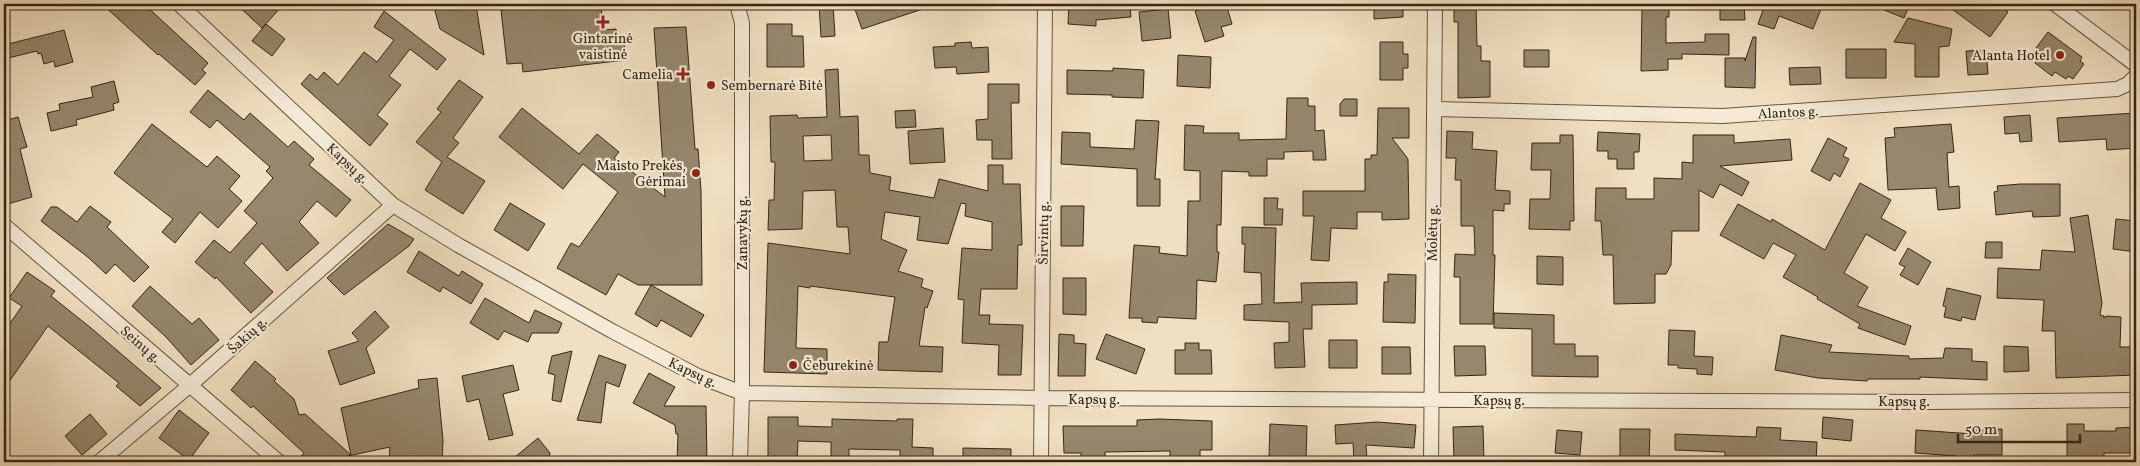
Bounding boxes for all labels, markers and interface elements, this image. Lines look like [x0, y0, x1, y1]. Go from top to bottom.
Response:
marker: Gintarinė vaistinė [597, 16, 609, 28]
place label: Gintarinė vaistinė [573, 30, 633, 65]
place label: Alanta Hotel [1972, 47, 2050, 66]
marker: Alanta Hotel [2054, 49, 2066, 61]
place label: Camelia [622, 66, 673, 85]
marker: Camelia [677, 68, 689, 80]
place label: Sembernarė Bitė [721, 77, 823, 96]
marker: Sembernarė Bitė [705, 79, 717, 91]
street label: Alantos g. [1757, 102, 1819, 125]
street label: Kapsų g. [322, 140, 372, 189]
place label: Maisto Prekės, Gėrimai [596, 157, 686, 192]
marker: Maisto Prekės, Gėrimai [690, 167, 702, 179]
street label: Zanavykų g. [734, 196, 753, 270]
street label: Širvintų g. [1034, 201, 1055, 265]
street label: Molėtų g. [1424, 204, 1443, 262]
street label: Šakių g. [224, 313, 272, 359]
street label: Seinų g. [116, 322, 164, 368]
street label: Kapsų g. [665, 354, 720, 393]
place label: Čeburekinė [803, 357, 874, 376]
marker: Čeburekinė [787, 359, 799, 371]
street label: Kapsų g. [1068, 391, 1120, 410]
street label: Kapsų g. [1473, 392, 1525, 411]
street label: Kapsų g. [1878, 393, 1930, 412]
scale bar [1958, 411, 2080, 443]
text: 50 m [1965, 420, 1997, 441]

